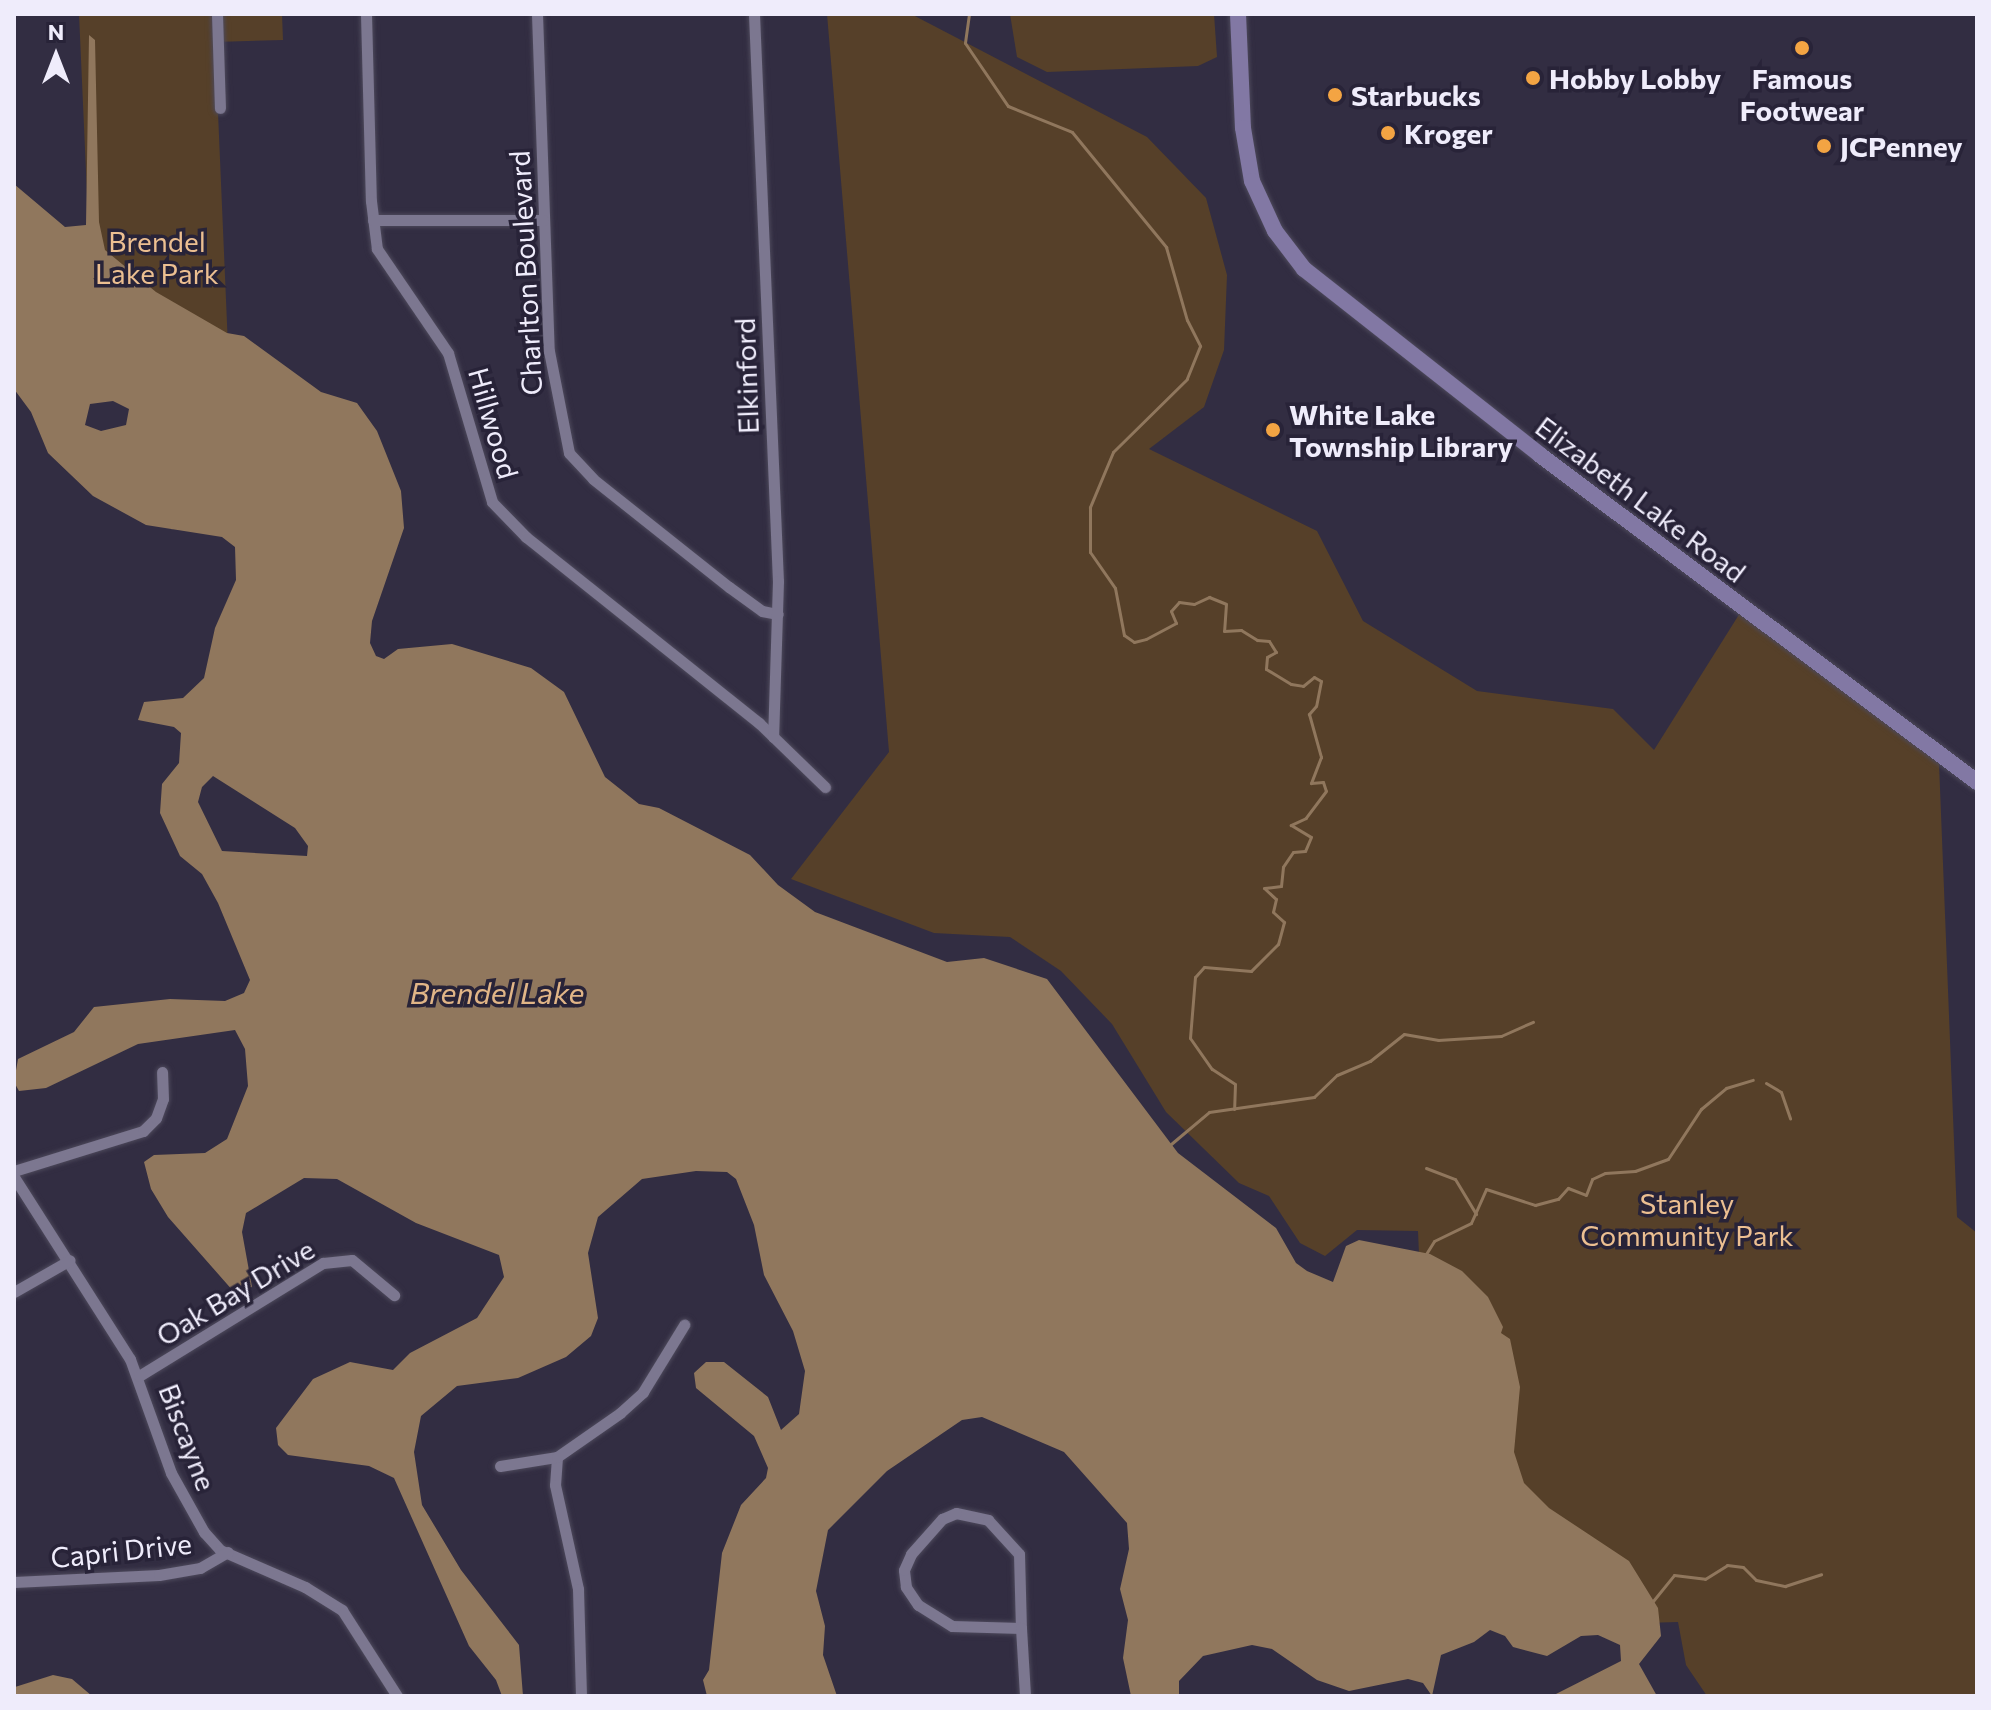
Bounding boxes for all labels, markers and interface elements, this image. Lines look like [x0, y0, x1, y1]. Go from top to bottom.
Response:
north arrow [16, 16, 96, 96]
text: N [48, 18, 64, 45]
marker: Famous Footwear [1793, 39, 1811, 57]
place label: Hobby Lobby [1549, 61, 1721, 95]
place label: Famous Footwear [1740, 61, 1864, 127]
marker: Hobby Lobby [1524, 69, 1542, 87]
place label: Starbucks [1351, 78, 1481, 112]
marker: Starbucks [1326, 86, 1344, 104]
place label: Kroger [1404, 116, 1493, 150]
marker: Kroger [1379, 124, 1397, 142]
place label: JCPenney [1840, 129, 1963, 163]
marker: JCPenney [1815, 137, 1833, 155]
street label: Charlton Boulevard [502, 150, 548, 396]
park label: Brendel Lake Park [95, 224, 219, 290]
street label: Elkinford [727, 317, 765, 435]
street label: Hillwood [462, 364, 526, 482]
place label: White Lake Township Library [1289, 397, 1513, 463]
street label: Elizabeth Lake Road [1529, 409, 1753, 589]
marker: White Lake Township Library [1264, 421, 1282, 439]
water label: Brendel Lake [410, 974, 584, 1010]
park label: Stanley Community Park [1580, 1186, 1794, 1252]
street label: Oak Bay Drive [150, 1232, 320, 1352]
street label: Biscayne [152, 1379, 224, 1495]
street label: Capri Drive [49, 1526, 193, 1574]

